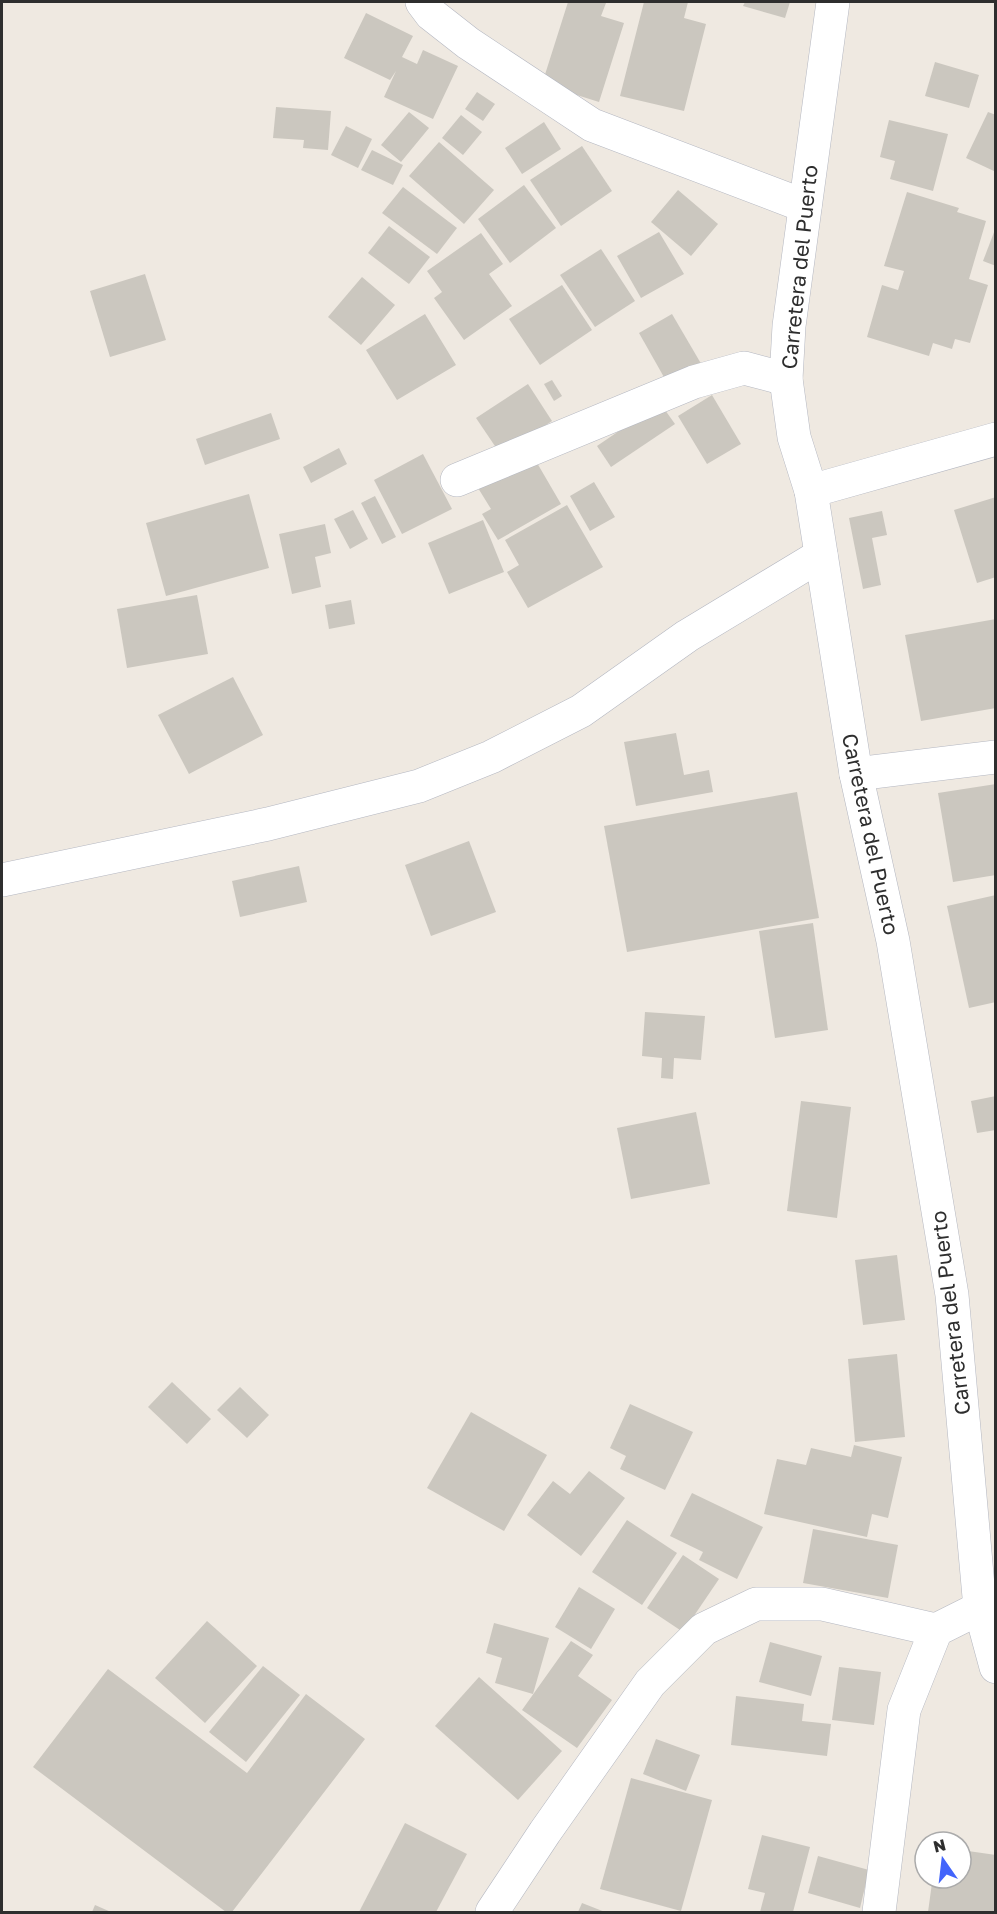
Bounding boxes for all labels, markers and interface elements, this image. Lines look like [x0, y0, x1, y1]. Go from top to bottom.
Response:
street label: Carretera del Puerto [775, 163, 823, 371]
street label: Carretera del Puerto [837, 731, 905, 937]
street label: Carretera del Puerto [925, 1209, 975, 1417]
north arrow [913, 1830, 973, 1890]
text: N [931, 1834, 948, 1857]

